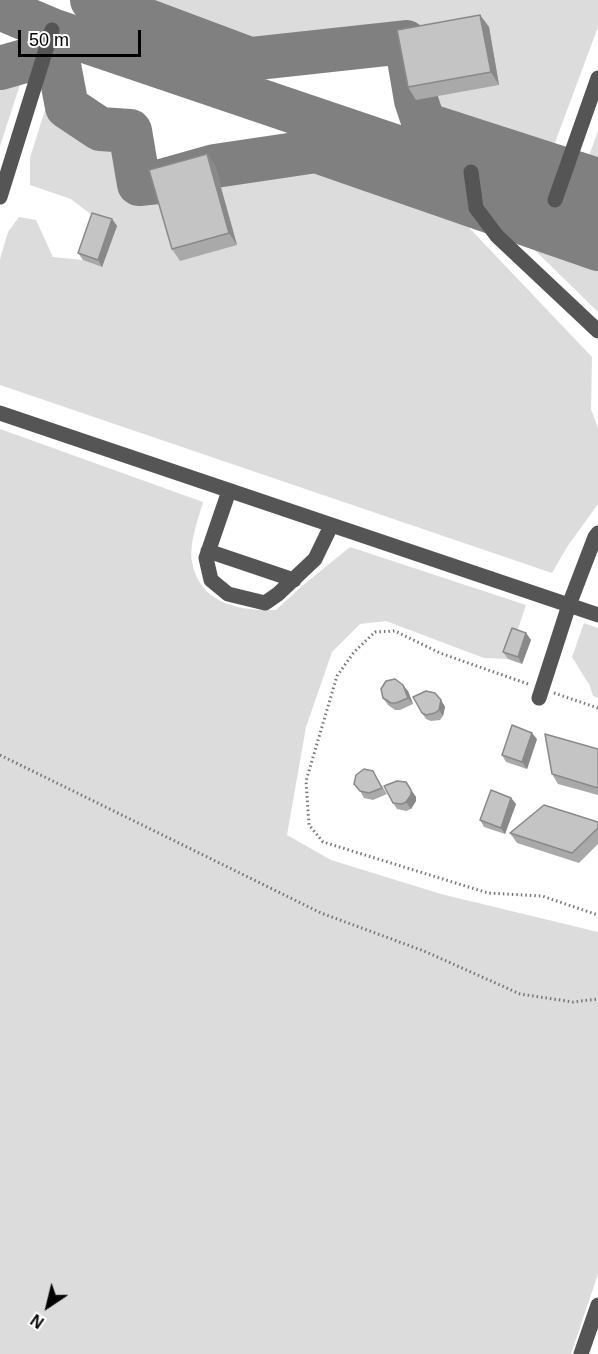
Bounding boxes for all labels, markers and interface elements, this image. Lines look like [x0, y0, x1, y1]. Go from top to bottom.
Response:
scale bar [21, 18, 144, 56]
text: 50 m [29, 30, 69, 50]
north arrow [18, 1276, 78, 1336]
text: N [28, 1311, 47, 1331]

